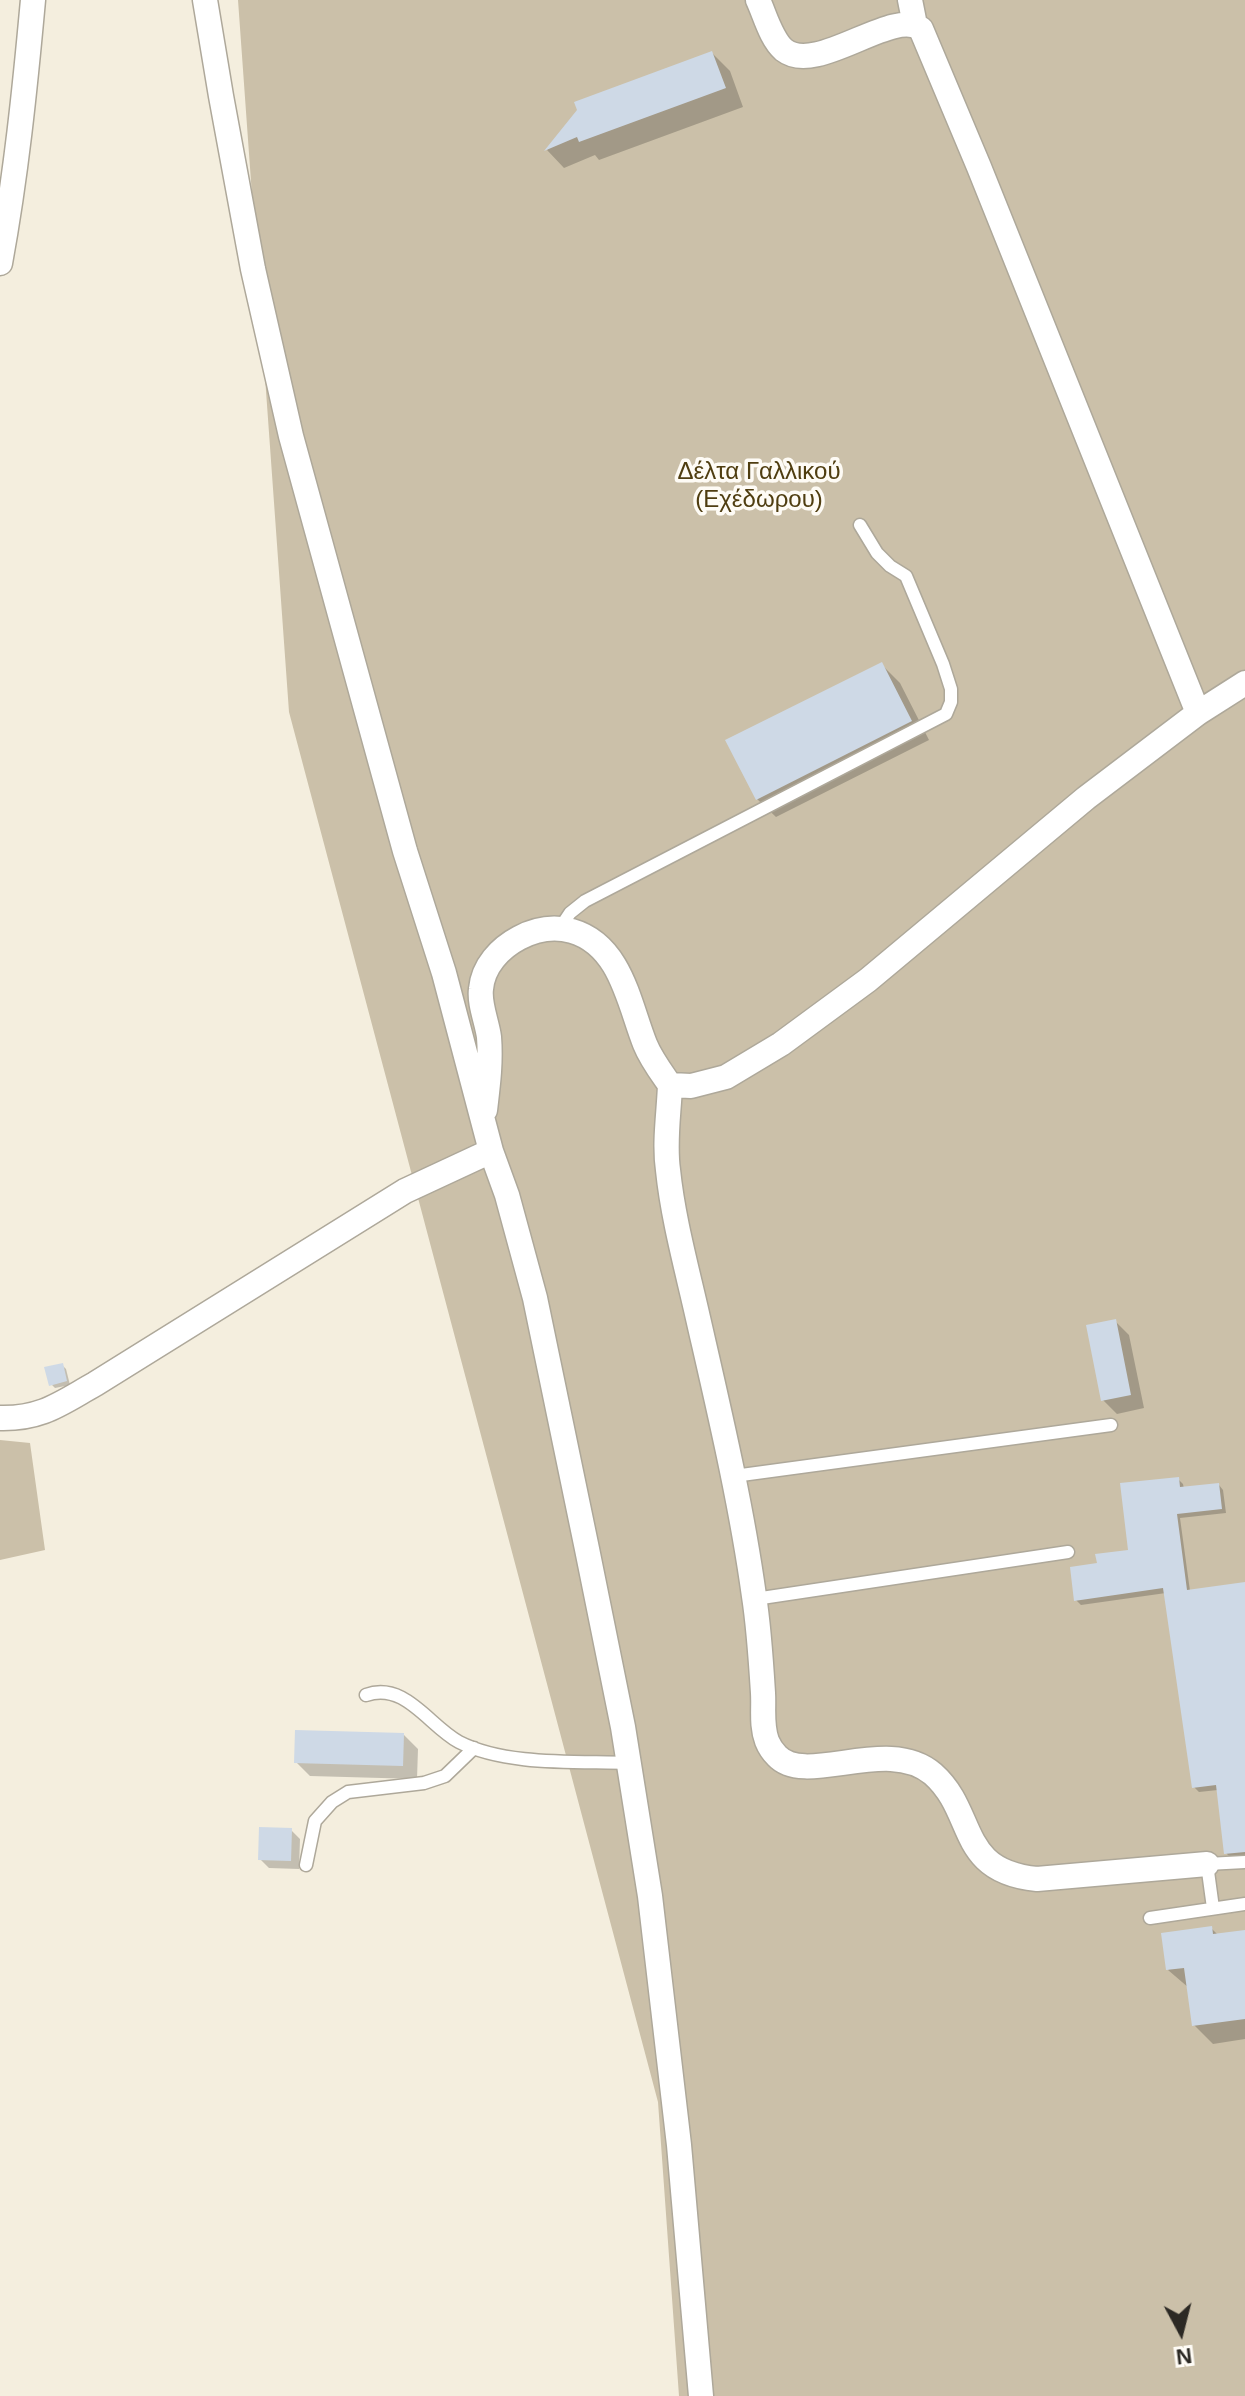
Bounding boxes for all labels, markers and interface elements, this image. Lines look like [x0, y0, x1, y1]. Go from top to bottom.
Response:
park label: Δέλτα Γαλλικού (Εχέδωρου) [677, 458, 841, 514]
north arrow [1141, 2292, 1221, 2372]
text: N [1175, 2343, 1193, 2370]

